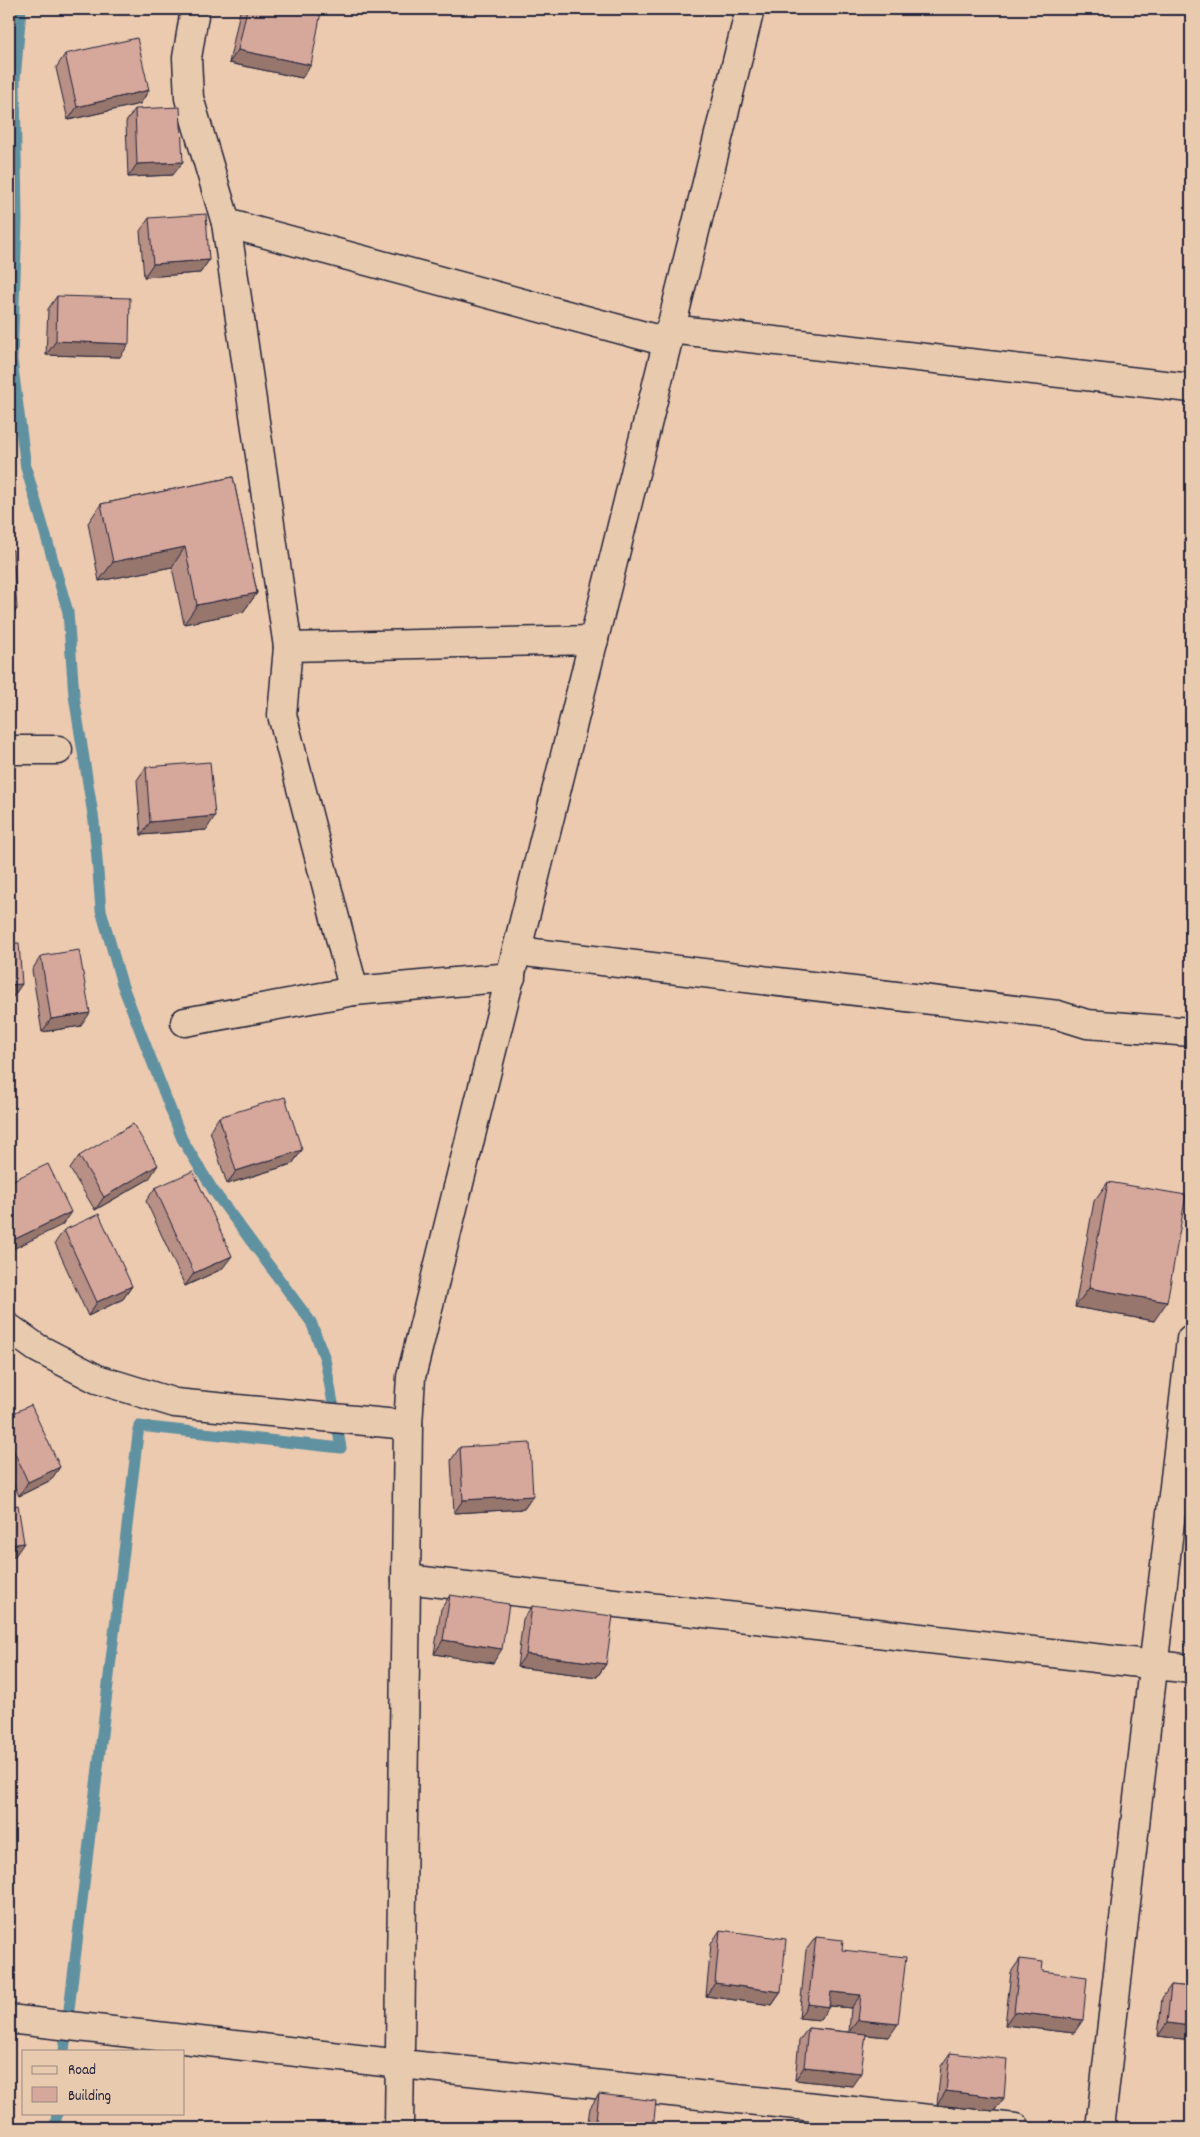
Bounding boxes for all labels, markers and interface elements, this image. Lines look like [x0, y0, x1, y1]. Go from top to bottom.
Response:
legend [22, 2050, 185, 2114]
text: Road [68, 2060, 96, 2082]
text: Building [68, 2086, 111, 2108]

